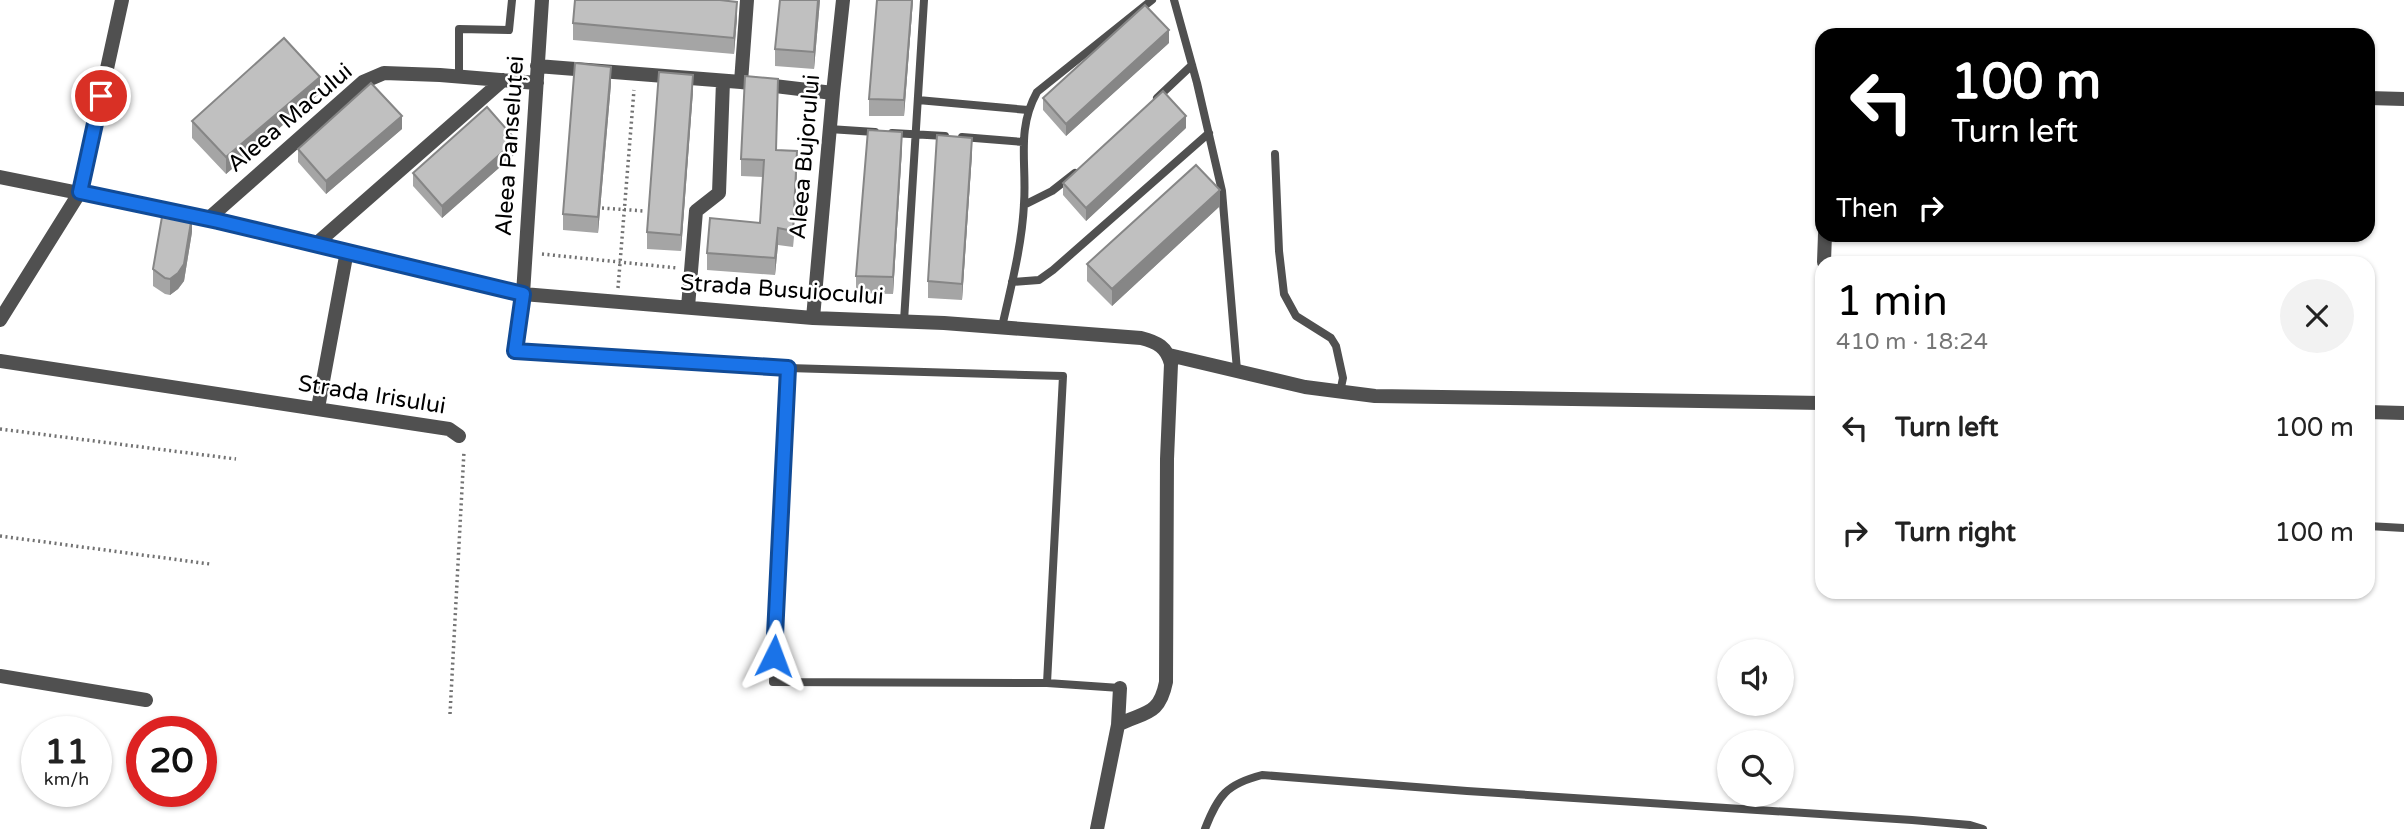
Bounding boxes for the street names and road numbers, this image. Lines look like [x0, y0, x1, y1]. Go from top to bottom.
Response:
street label: Aleea Panseluței [490, 55, 530, 237]
street label: Aleea Macului [222, 58, 358, 178]
street label: Aleea Bujorului [784, 73, 826, 241]
street label: Strada Busuiocului [679, 269, 885, 311]
street label: Strada Irisului [296, 370, 448, 420]

